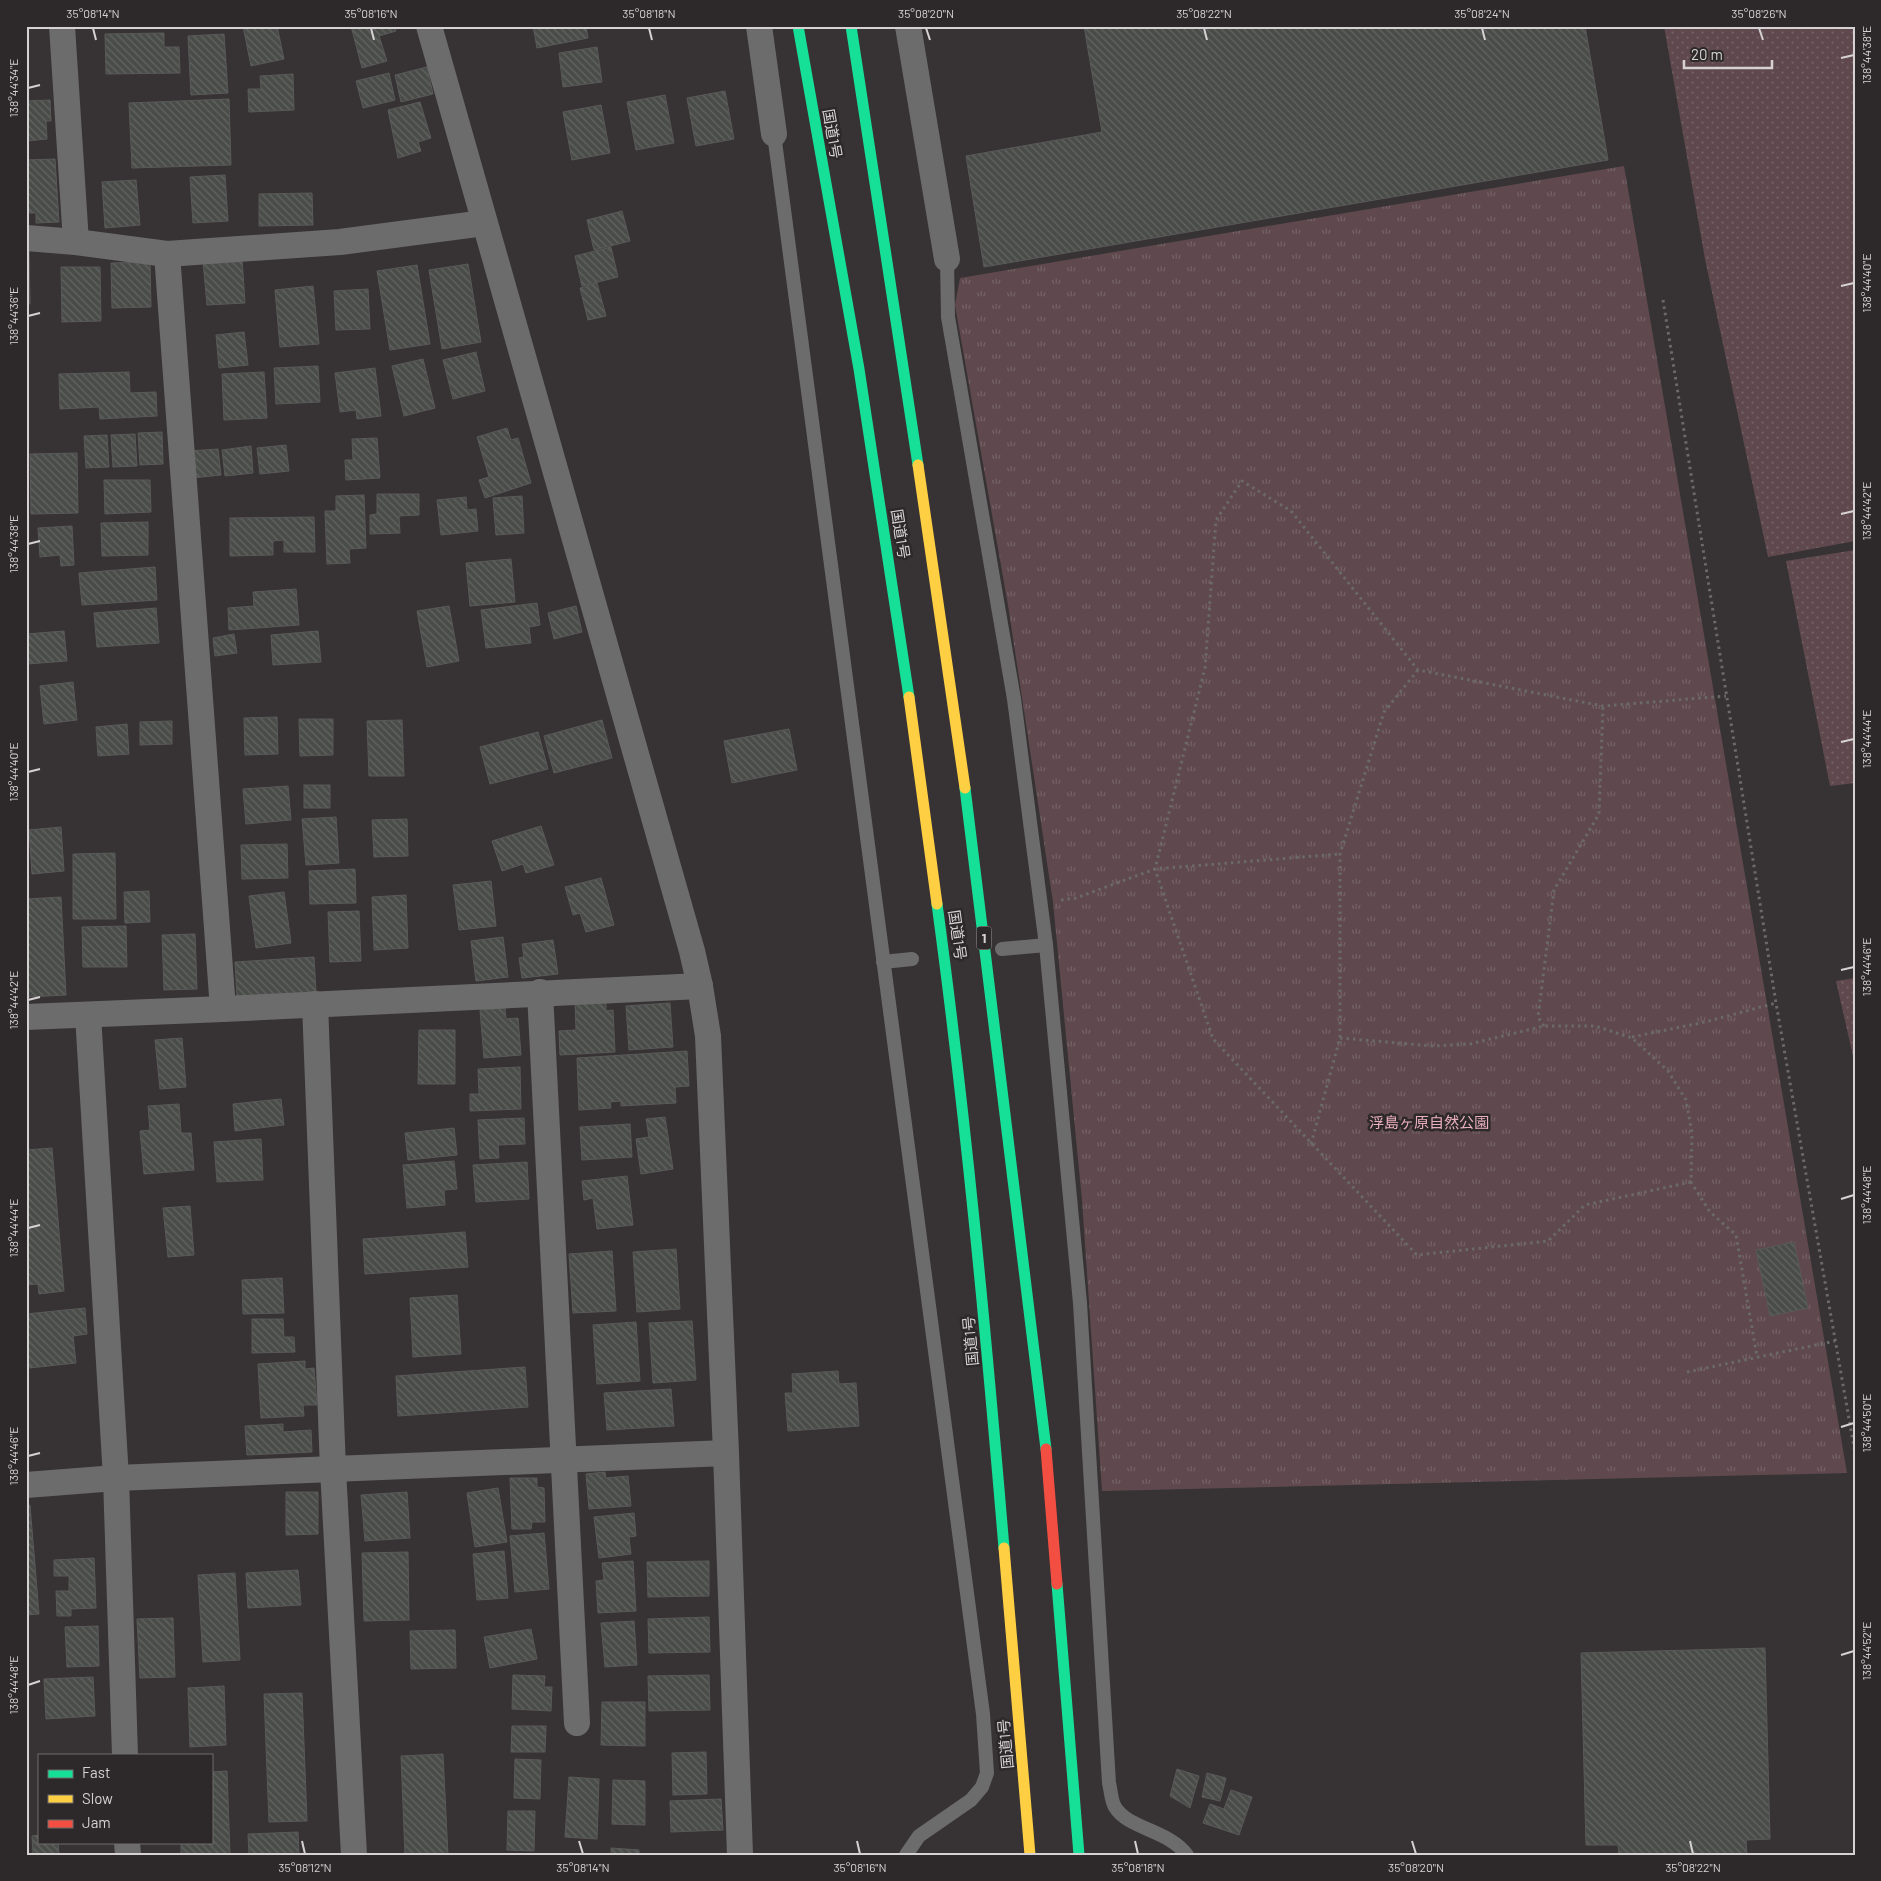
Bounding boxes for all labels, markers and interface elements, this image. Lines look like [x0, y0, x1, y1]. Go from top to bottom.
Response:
text: 35°08'14"N [66, 6, 120, 20]
text: 35°08'16"N [344, 6, 398, 20]
text: 35°08'18"N [622, 6, 676, 20]
text: 35°08'20"N [898, 6, 954, 20]
text: 35°08'22"N [1176, 6, 1232, 20]
text: 35°08'24"N [1454, 6, 1510, 20]
text: 35°08'26"N [1731, 6, 1787, 20]
text: 138°44'38"E [1859, 26, 1873, 84]
scale bar [1684, 38, 1771, 70]
text: 20 m [1691, 45, 1723, 63]
text: 138°44'34"E [6, 59, 20, 117]
street label: 国道1号 [820, 108, 846, 160]
text: 138°44'40"E [1859, 253, 1873, 313]
text: 138°44'36"E [6, 287, 20, 345]
text: 138°44'42"E [1859, 481, 1873, 541]
street label: 国道1号 [888, 508, 914, 560]
text: 138°44'38"E [6, 515, 20, 573]
text: 138°44'44"E [1859, 709, 1873, 769]
text: 138°44'40"E [6, 742, 20, 802]
street label: 国道1号 [946, 909, 970, 961]
road number: 1 [976, 926, 992, 950]
text: 138°44'46"E [1859, 938, 1873, 996]
text: 138°44'42"E [6, 970, 20, 1030]
park label: 浮島ヶ原自然公園 [1369, 1113, 1489, 1131]
text: 138°44'48"E [1859, 1165, 1873, 1225]
text: 138°44'44"E [6, 1198, 20, 1258]
street label: 国道1号 [959, 1315, 981, 1367]
text: 138°44'50"E [1859, 1393, 1873, 1453]
text: 138°44'46"E [6, 1427, 20, 1485]
text: 138°44'52"E [1859, 1622, 1873, 1680]
text: 138°44'48"E [6, 1655, 20, 1715]
street label: 国道1号 [994, 1718, 1016, 1770]
legend [38, 1754, 212, 1844]
text: Fast [82, 1763, 110, 1781]
text: Slow [82, 1789, 113, 1807]
text: Jam [82, 1813, 111, 1831]
text: 35°08'12"N [278, 1860, 332, 1874]
text: 35°08'14"N [556, 1860, 610, 1874]
text: 35°08'16"N [833, 1860, 887, 1874]
text: 35°08'18"N [1111, 1860, 1165, 1874]
text: 35°08'20"N [1388, 1860, 1444, 1874]
text: 35°08'22"N [1665, 1860, 1721, 1874]

